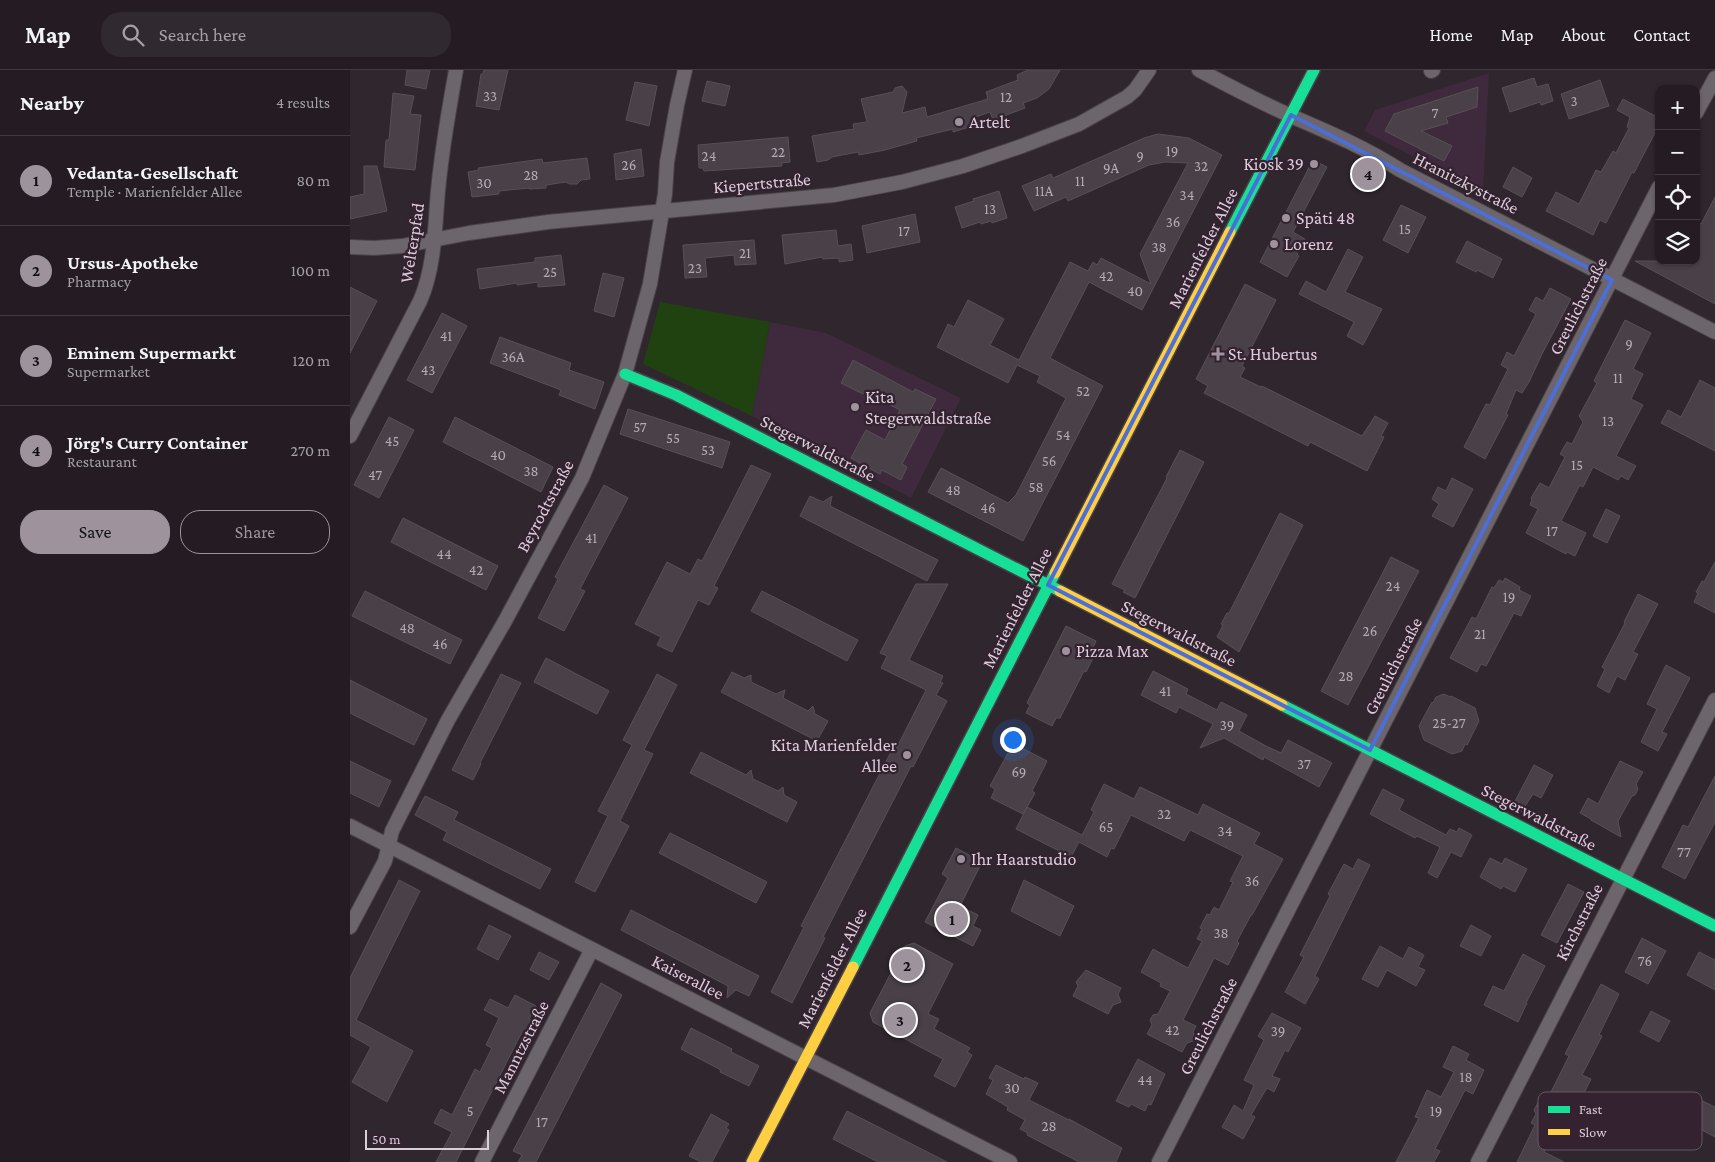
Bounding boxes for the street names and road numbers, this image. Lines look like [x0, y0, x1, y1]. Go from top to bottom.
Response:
street label: Hranitzkystraße [1410, 148, 1522, 218]
street label: Kiepertstraße [712, 169, 812, 197]
street label: Marienfelder Allee [1164, 184, 1242, 312]
street label: Welterpfad [396, 201, 428, 285]
street label: Greulichstraße [1545, 254, 1611, 358]
street label: Stegerwaldstraße [757, 410, 879, 486]
street label: Beyrodtstraße [512, 456, 578, 556]
street label: Marienfelder Allee [978, 544, 1056, 672]
street label: Stegerwaldstraße [1118, 595, 1240, 671]
street label: Greulichstraße [1360, 614, 1426, 718]
street label: Stegerwaldstraße [1478, 779, 1600, 855]
street label: Kirchstraße [1551, 880, 1607, 964]
street label: Marienfelder Allee [793, 904, 871, 1032]
street label: Kaiserallee [649, 950, 727, 1004]
street label: Greulichstraße [1175, 974, 1241, 1078]
street label: Manntzstraße [489, 997, 553, 1097]

